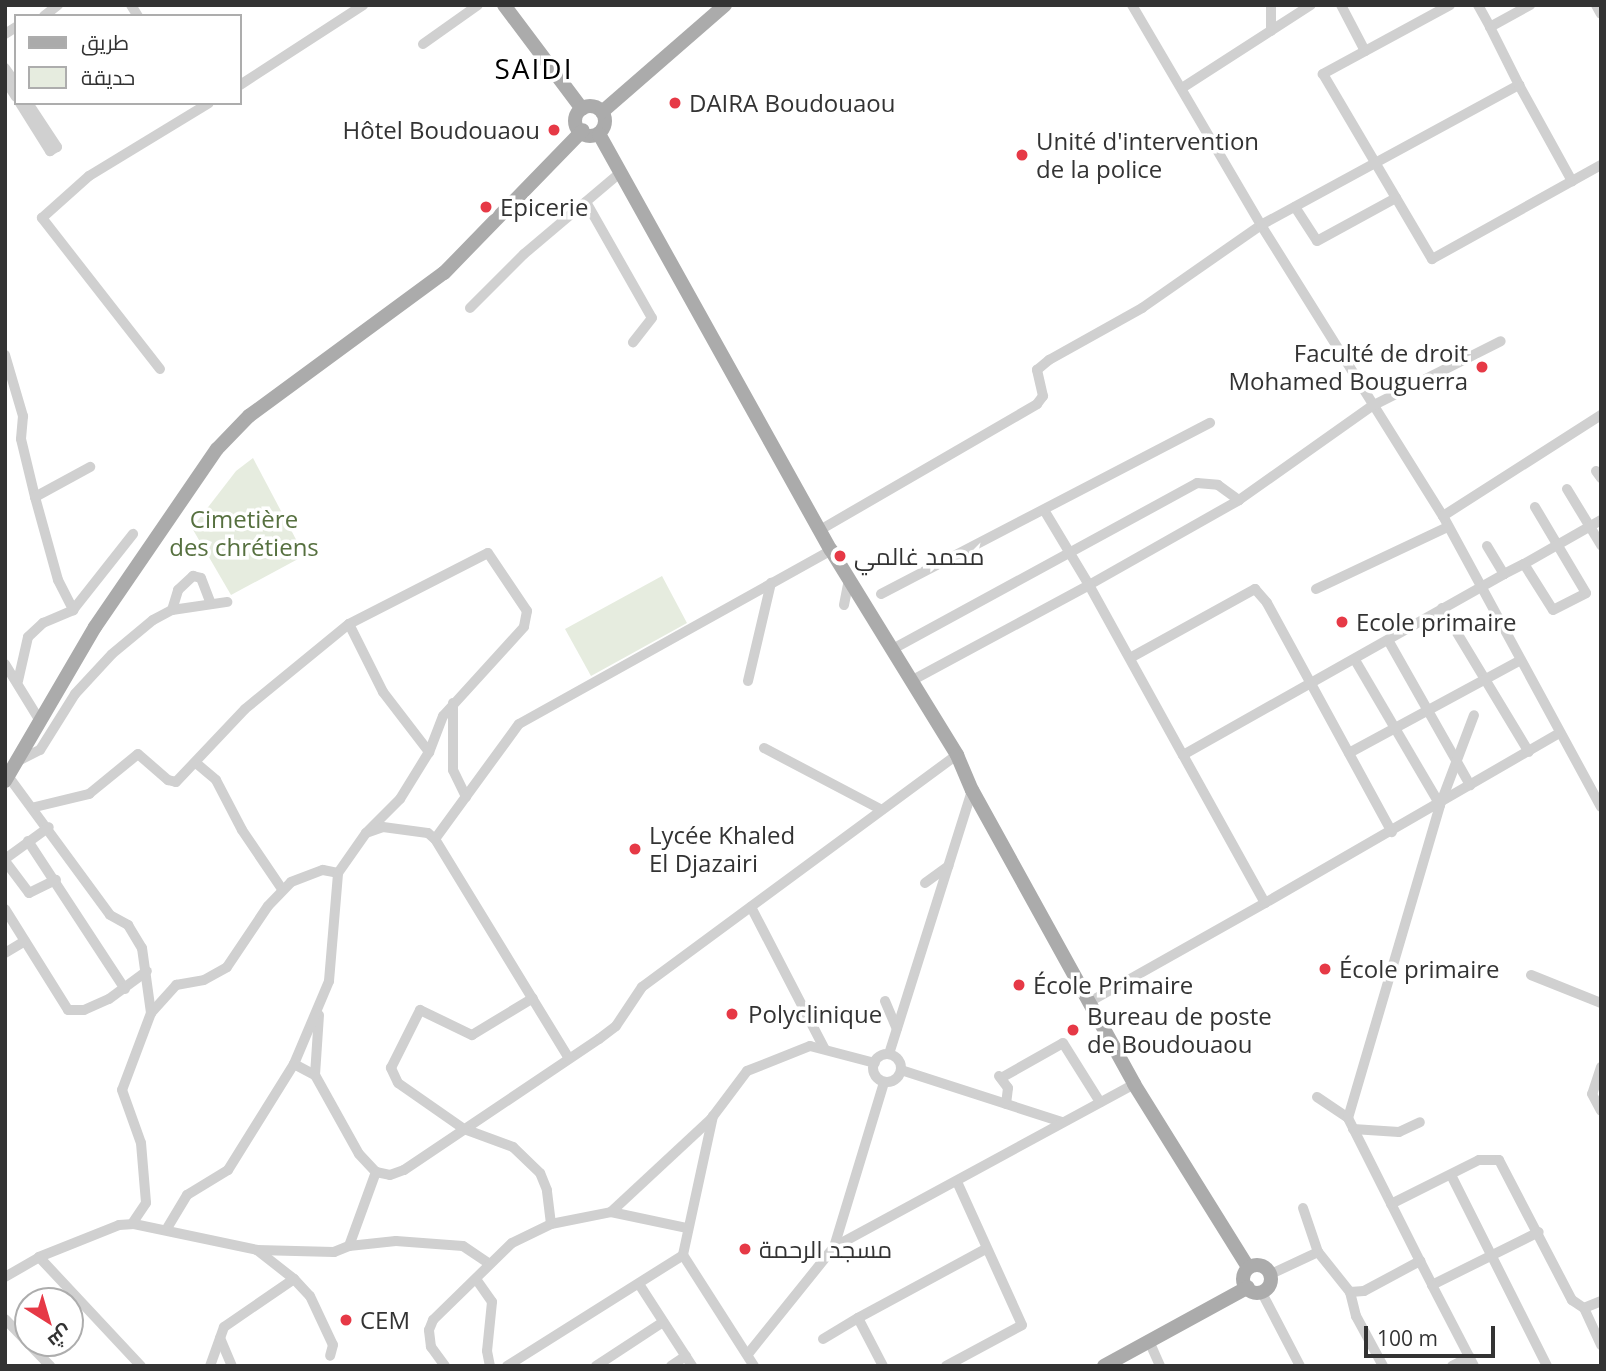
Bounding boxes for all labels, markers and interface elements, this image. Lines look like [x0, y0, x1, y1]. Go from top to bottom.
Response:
legend [14, 14, 242, 105]
text: طريق [81, 28, 129, 56]
district label: SAIDI [495, 51, 573, 85]
text: حديقة [81, 63, 135, 91]
place label: DAIRA Boudouaou [689, 89, 896, 117]
marker: DAIRA Boudouaou [667, 95, 683, 111]
place label: Hôtel Boudouaou [343, 116, 540, 144]
marker: Hôtel Boudouaou [546, 122, 562, 138]
place label: Unité d'intervention de la police [1036, 127, 1259, 183]
marker: Unité d'intervention de la police [1014, 147, 1030, 163]
place label: Epicerie [500, 193, 588, 221]
marker: Epicerie [478, 199, 494, 215]
place label: Faculté de droit Mohamed Bouguerra [1228, 339, 1468, 395]
marker: Faculté de droit Mohamed Bouguerra [1474, 359, 1490, 375]
park label: Cimetière des chrétiens [169, 505, 319, 561]
place label: محمد غالمي [854, 542, 984, 570]
marker: محمد غالمي [832, 548, 848, 564]
place label: Ecole primaire [1356, 608, 1516, 636]
marker: Ecole primaire [1334, 614, 1350, 630]
place label: Lycée Khaled El Djazairi [649, 821, 795, 877]
marker: Lycée Khaled El Djazairi [627, 841, 643, 857]
place label: École primaire [1339, 955, 1499, 983]
marker: École primaire [1317, 961, 1333, 977]
place label: École Primaire [1033, 971, 1193, 999]
marker: École Primaire [1011, 977, 1027, 993]
place label: Polyclinique [748, 1000, 882, 1028]
place label: Bureau de poste de Boudouaou [1087, 1002, 1272, 1058]
marker: Polyclinique [722, 1004, 742, 1024]
marker: Bureau de poste de Boudouaou [1065, 1022, 1081, 1038]
place label: مسجد الرحمة [759, 1235, 892, 1263]
marker: مسجد الرحمة [737, 1241, 753, 1257]
north arrow [14, 1287, 84, 1357]
place label: CEM [360, 1306, 410, 1334]
marker: CEM [338, 1312, 354, 1328]
scale bar [1368, 1312, 1499, 1356]
text: ش [43, 1319, 78, 1355]
text: 100 m [1377, 1324, 1438, 1352]

